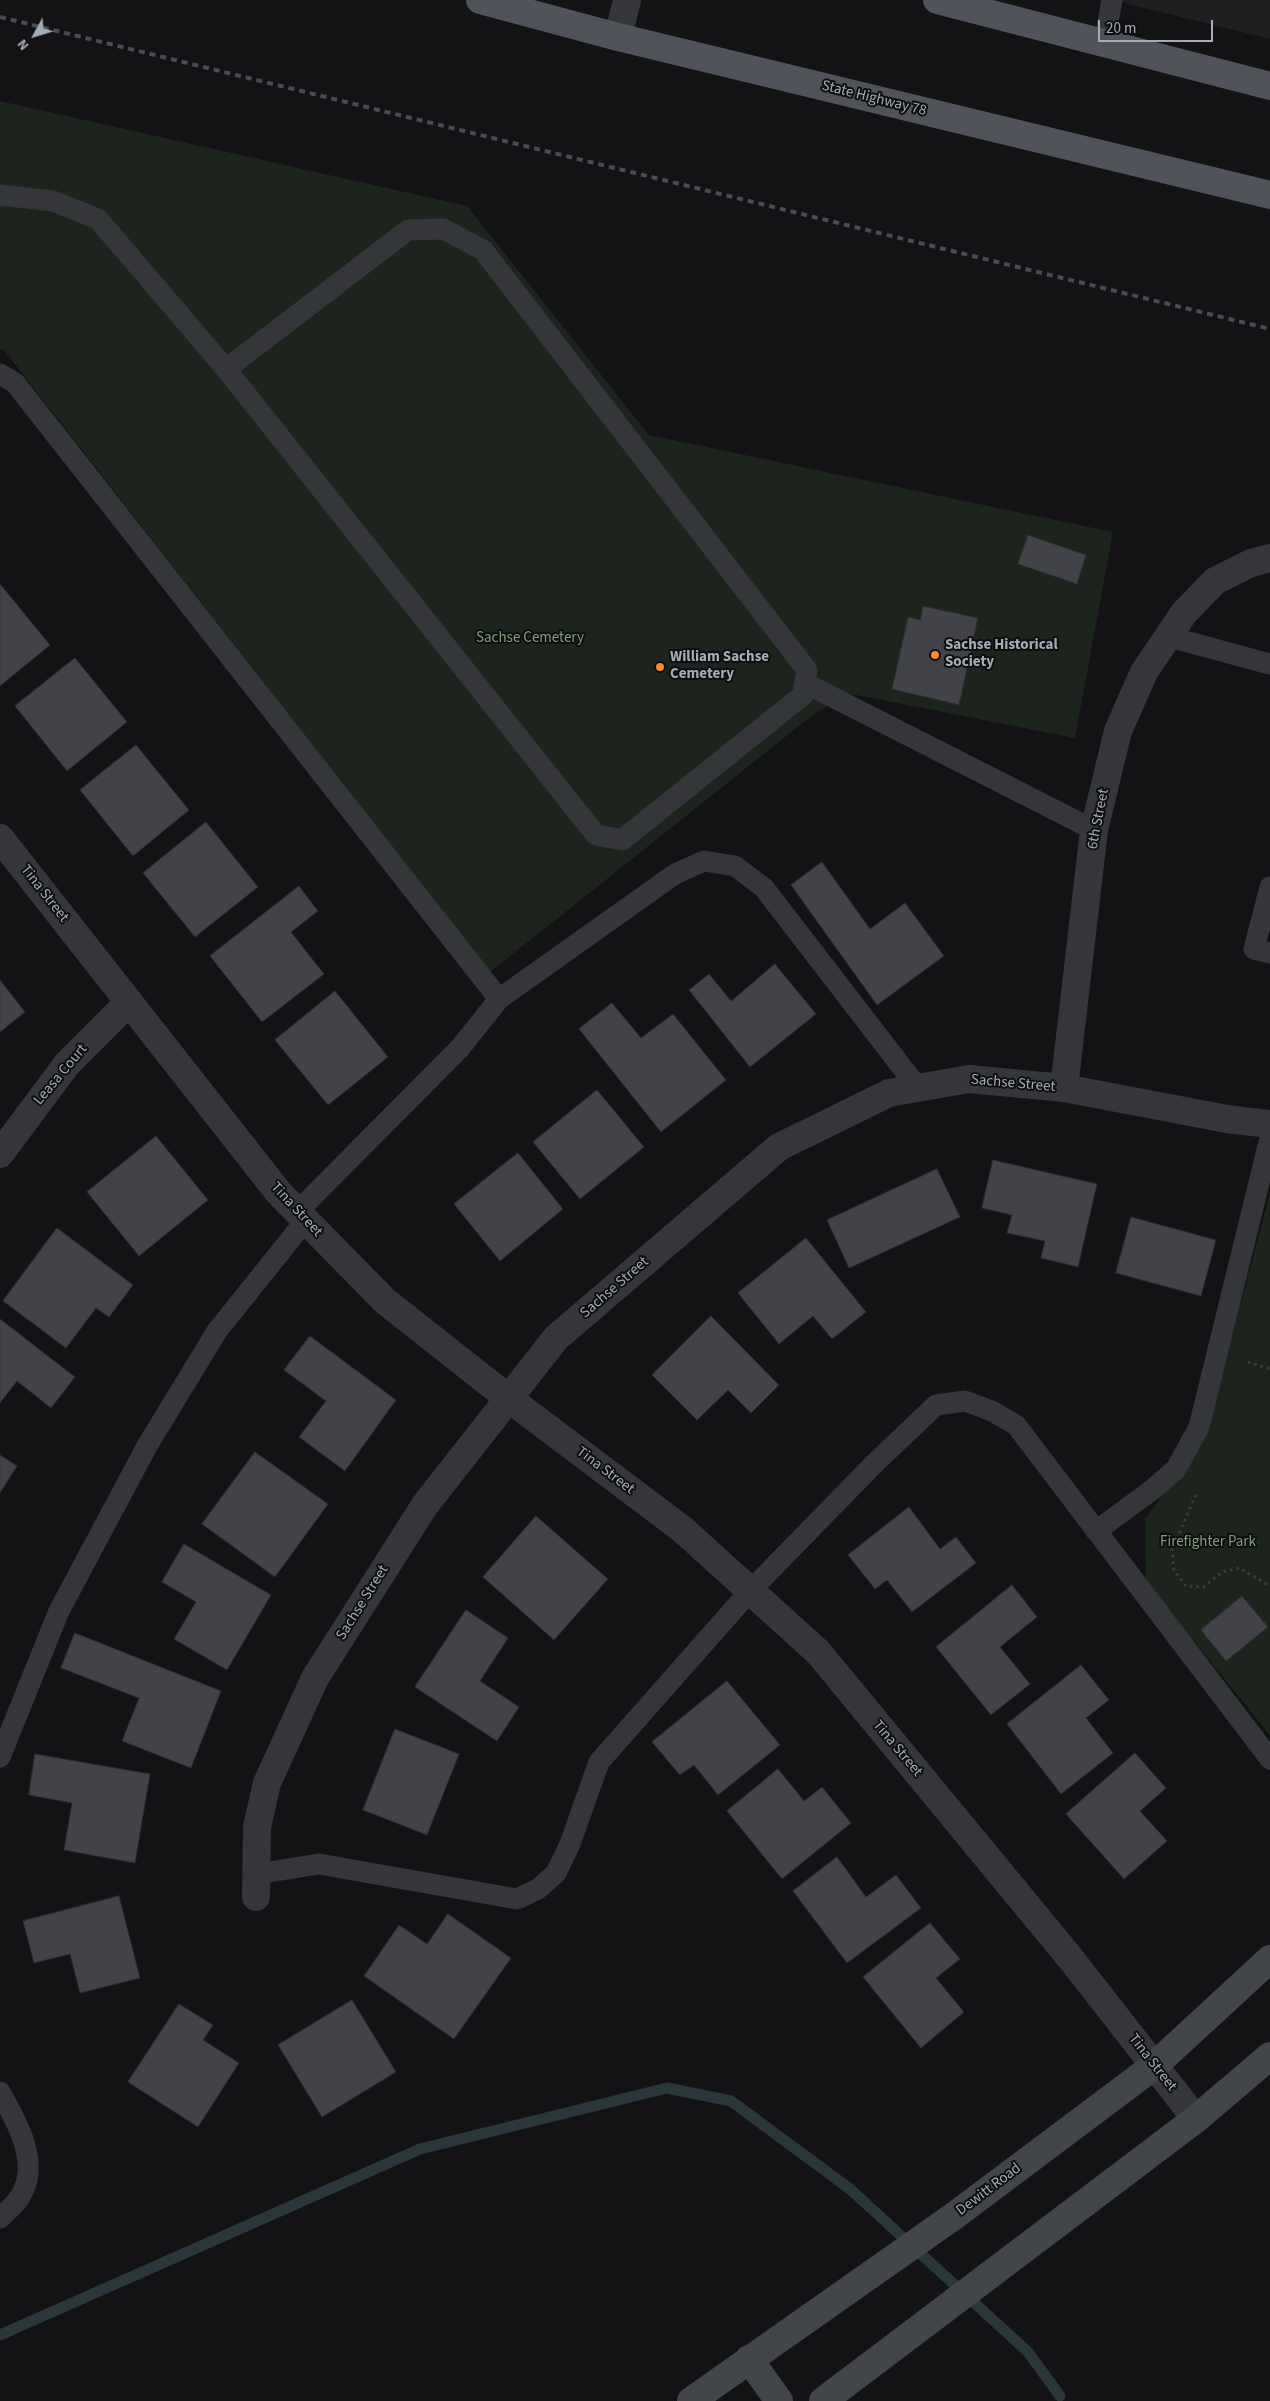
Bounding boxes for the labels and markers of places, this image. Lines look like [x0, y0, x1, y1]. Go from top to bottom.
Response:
place label: Sachse Historical Society [945, 637, 1058, 672]
place label: William Sachse Cemetery [670, 649, 769, 684]
marker: Sachse Historical Society [929, 649, 941, 661]
marker: William Sachse Cemetery [654, 661, 666, 673]

